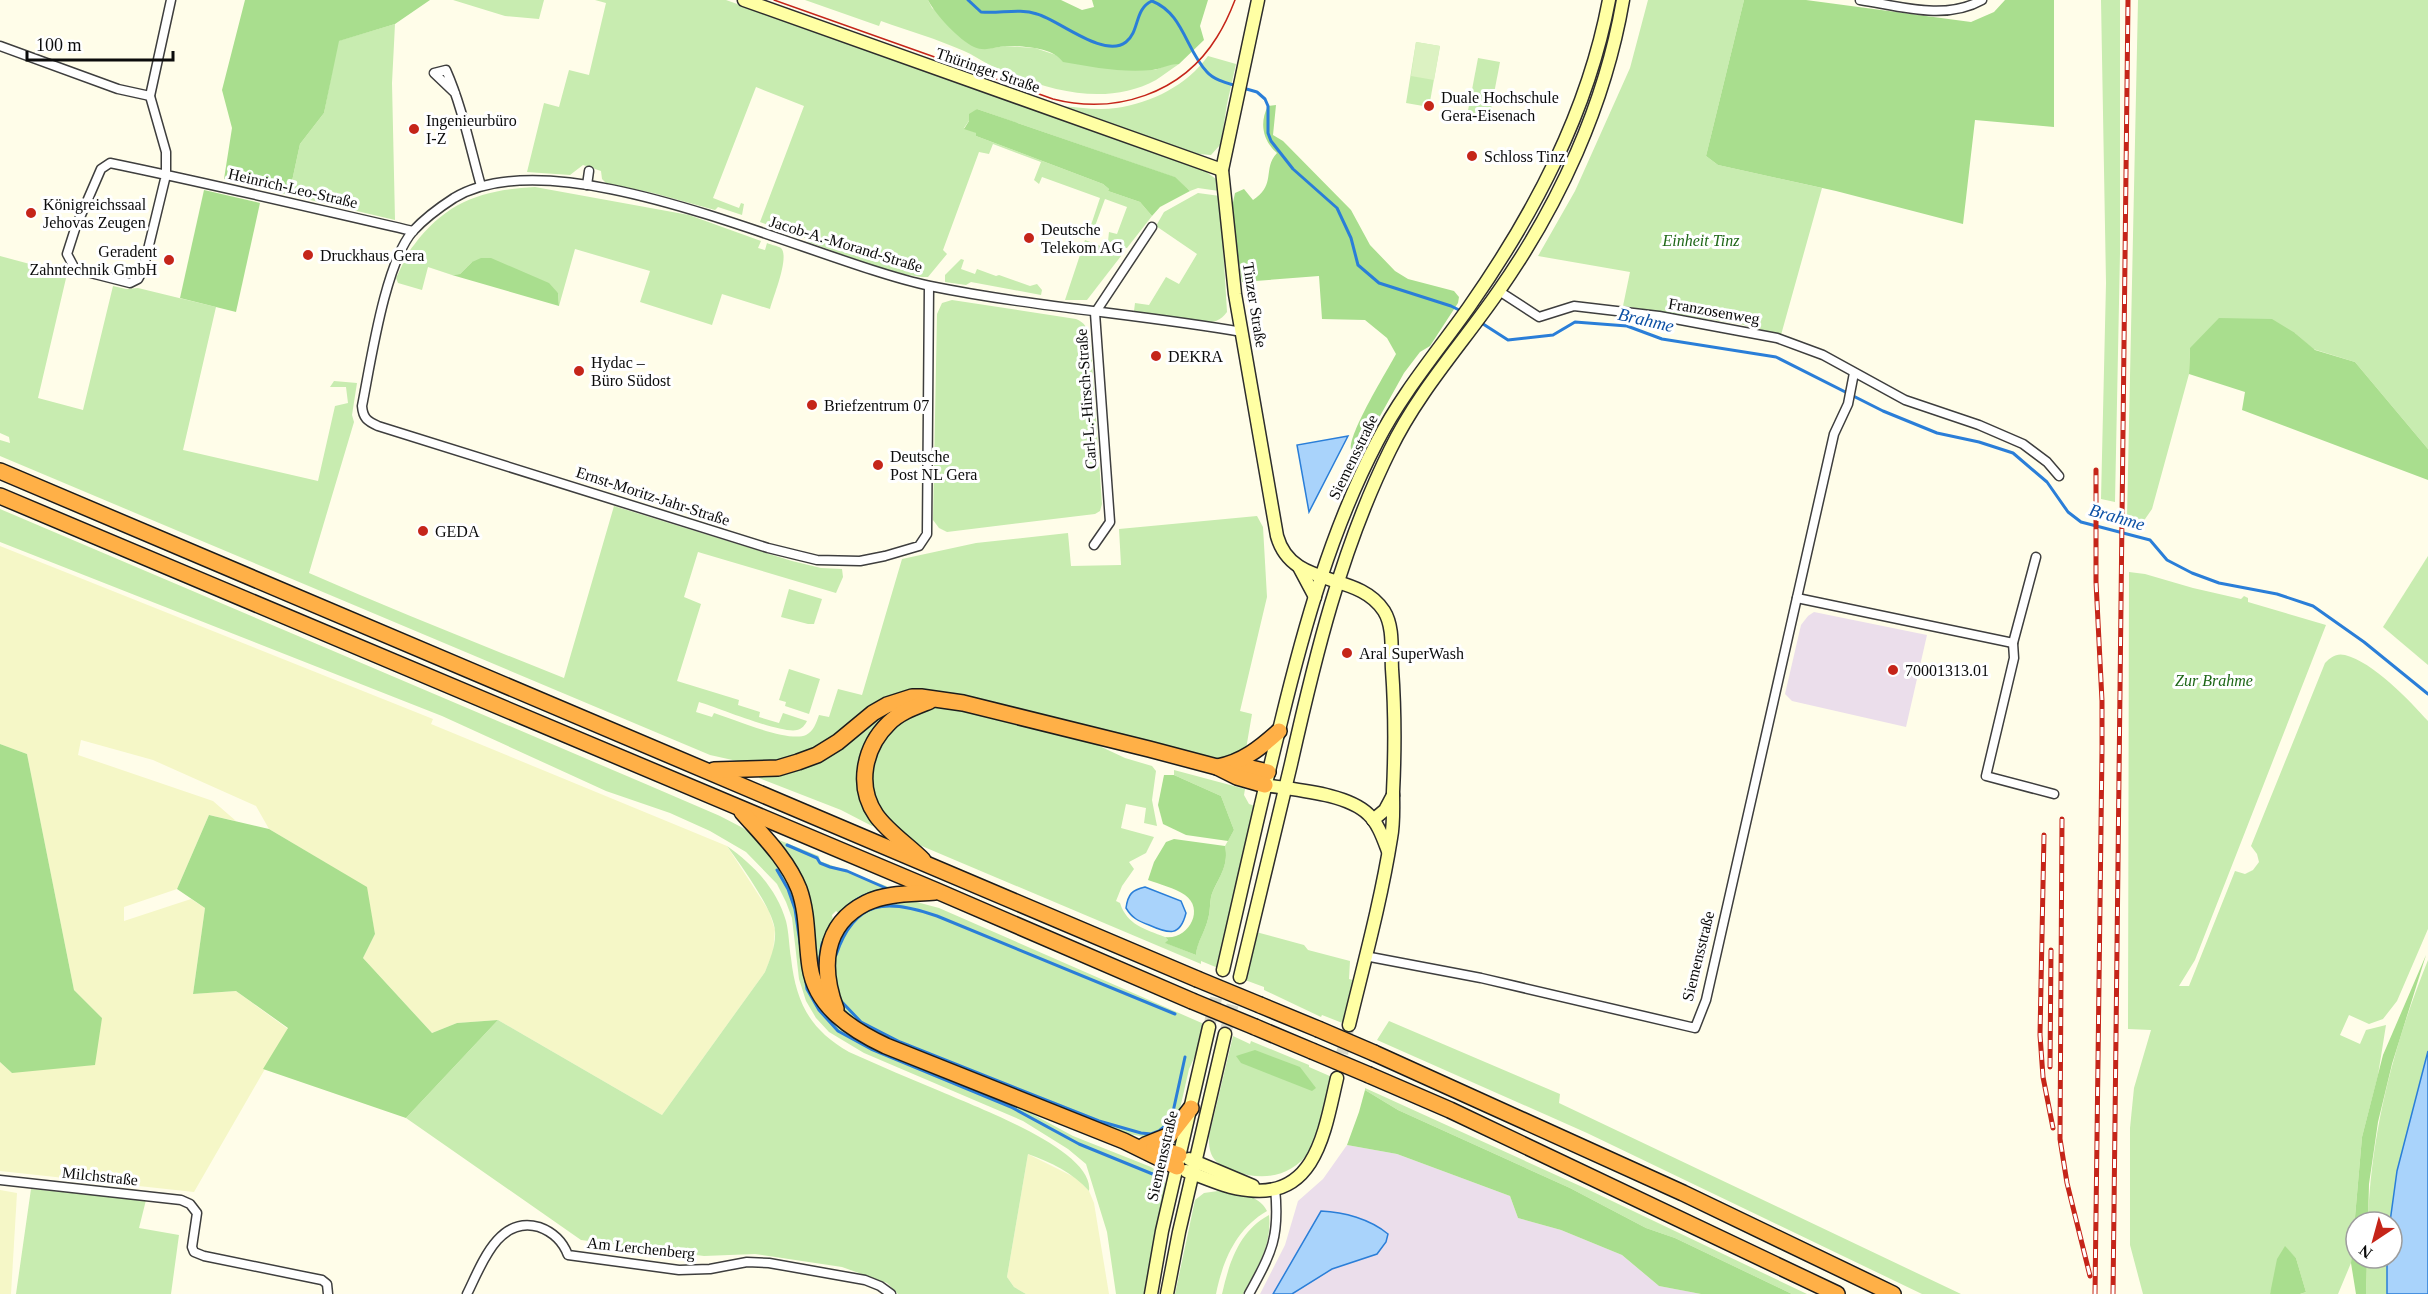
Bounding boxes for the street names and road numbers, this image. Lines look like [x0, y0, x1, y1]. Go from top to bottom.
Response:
street label: Thüringer Straße [933, 44, 1042, 97]
street label: Heinrich-Leo-Straße [227, 165, 359, 211]
street label: Jacob-A.-Morand-Straße [767, 213, 925, 275]
street label: Tinzer Straße [1240, 261, 1270, 349]
street label: Franzosenweg [1667, 295, 1761, 328]
street label: Carl-L.-Hirsch-Straße [1073, 328, 1099, 470]
street label: Siemensstraße [1325, 412, 1381, 502]
street label: Ernst-Moritz-Jahr-Straße [574, 463, 732, 529]
street label: Siemensstraße [1679, 909, 1717, 1003]
street label: Siemensstraße [1143, 1109, 1181, 1203]
street label: Milchstraße [61, 1164, 139, 1188]
street label: Am Lerchenberg [586, 1234, 696, 1263]

